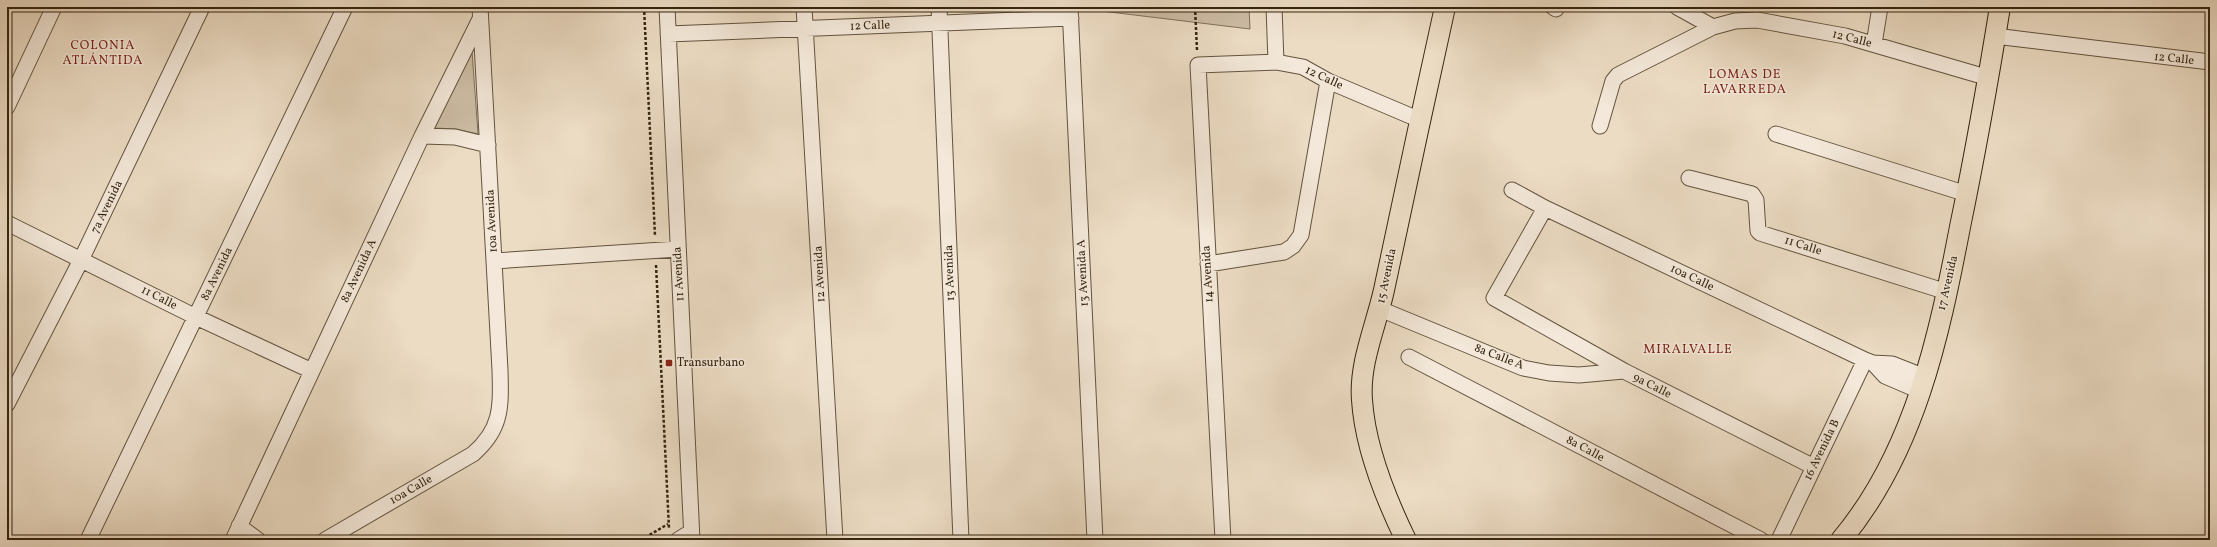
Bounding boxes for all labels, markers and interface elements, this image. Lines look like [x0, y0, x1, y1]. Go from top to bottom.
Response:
street label: 12 Calle [850, 17, 891, 35]
street label: 12 Calle [1831, 26, 1874, 52]
district label: COLONIA ATLÁNTIDA [63, 37, 143, 70]
street label: 12 Calle [2153, 49, 2195, 69]
street label: 12 Calle [1302, 62, 1346, 94]
district label: LOMAS DE LAVARREDA [1703, 66, 1787, 99]
street label: 7a Avenida [87, 178, 127, 236]
street label: 10a Avenida [482, 189, 502, 253]
street label: 11 Calle [1782, 232, 1824, 260]
street label: 8a Avenida A [337, 236, 381, 305]
street label: 13 Avenida A [1073, 238, 1093, 307]
street label: 8a Avenida [197, 245, 237, 303]
street label: 12 Avenida [811, 245, 829, 303]
street label: 13 Avenida [941, 245, 959, 301]
street label: 14 Avenida [1199, 245, 1217, 303]
street label: 11 Avenida [670, 246, 688, 302]
street label: 15 Avenida [1373, 247, 1401, 305]
street label: 17 Avenida [1934, 254, 1962, 312]
street label: 10a Calle [1667, 261, 1717, 295]
street label: 11 Calle [138, 282, 180, 314]
street label: 8a Calle A [1472, 340, 1527, 374]
district label: MIRALVALLE [1643, 341, 1733, 359]
place label: Transurbano [677, 355, 745, 371]
marker: Transurbano [664, 358, 674, 368]
street label: 9a Calle [1630, 370, 1674, 403]
street label: 16 Avenida B [1800, 417, 1844, 483]
street label: 8a Calle [1563, 432, 1607, 466]
street label: 10a Calle [387, 471, 436, 509]

